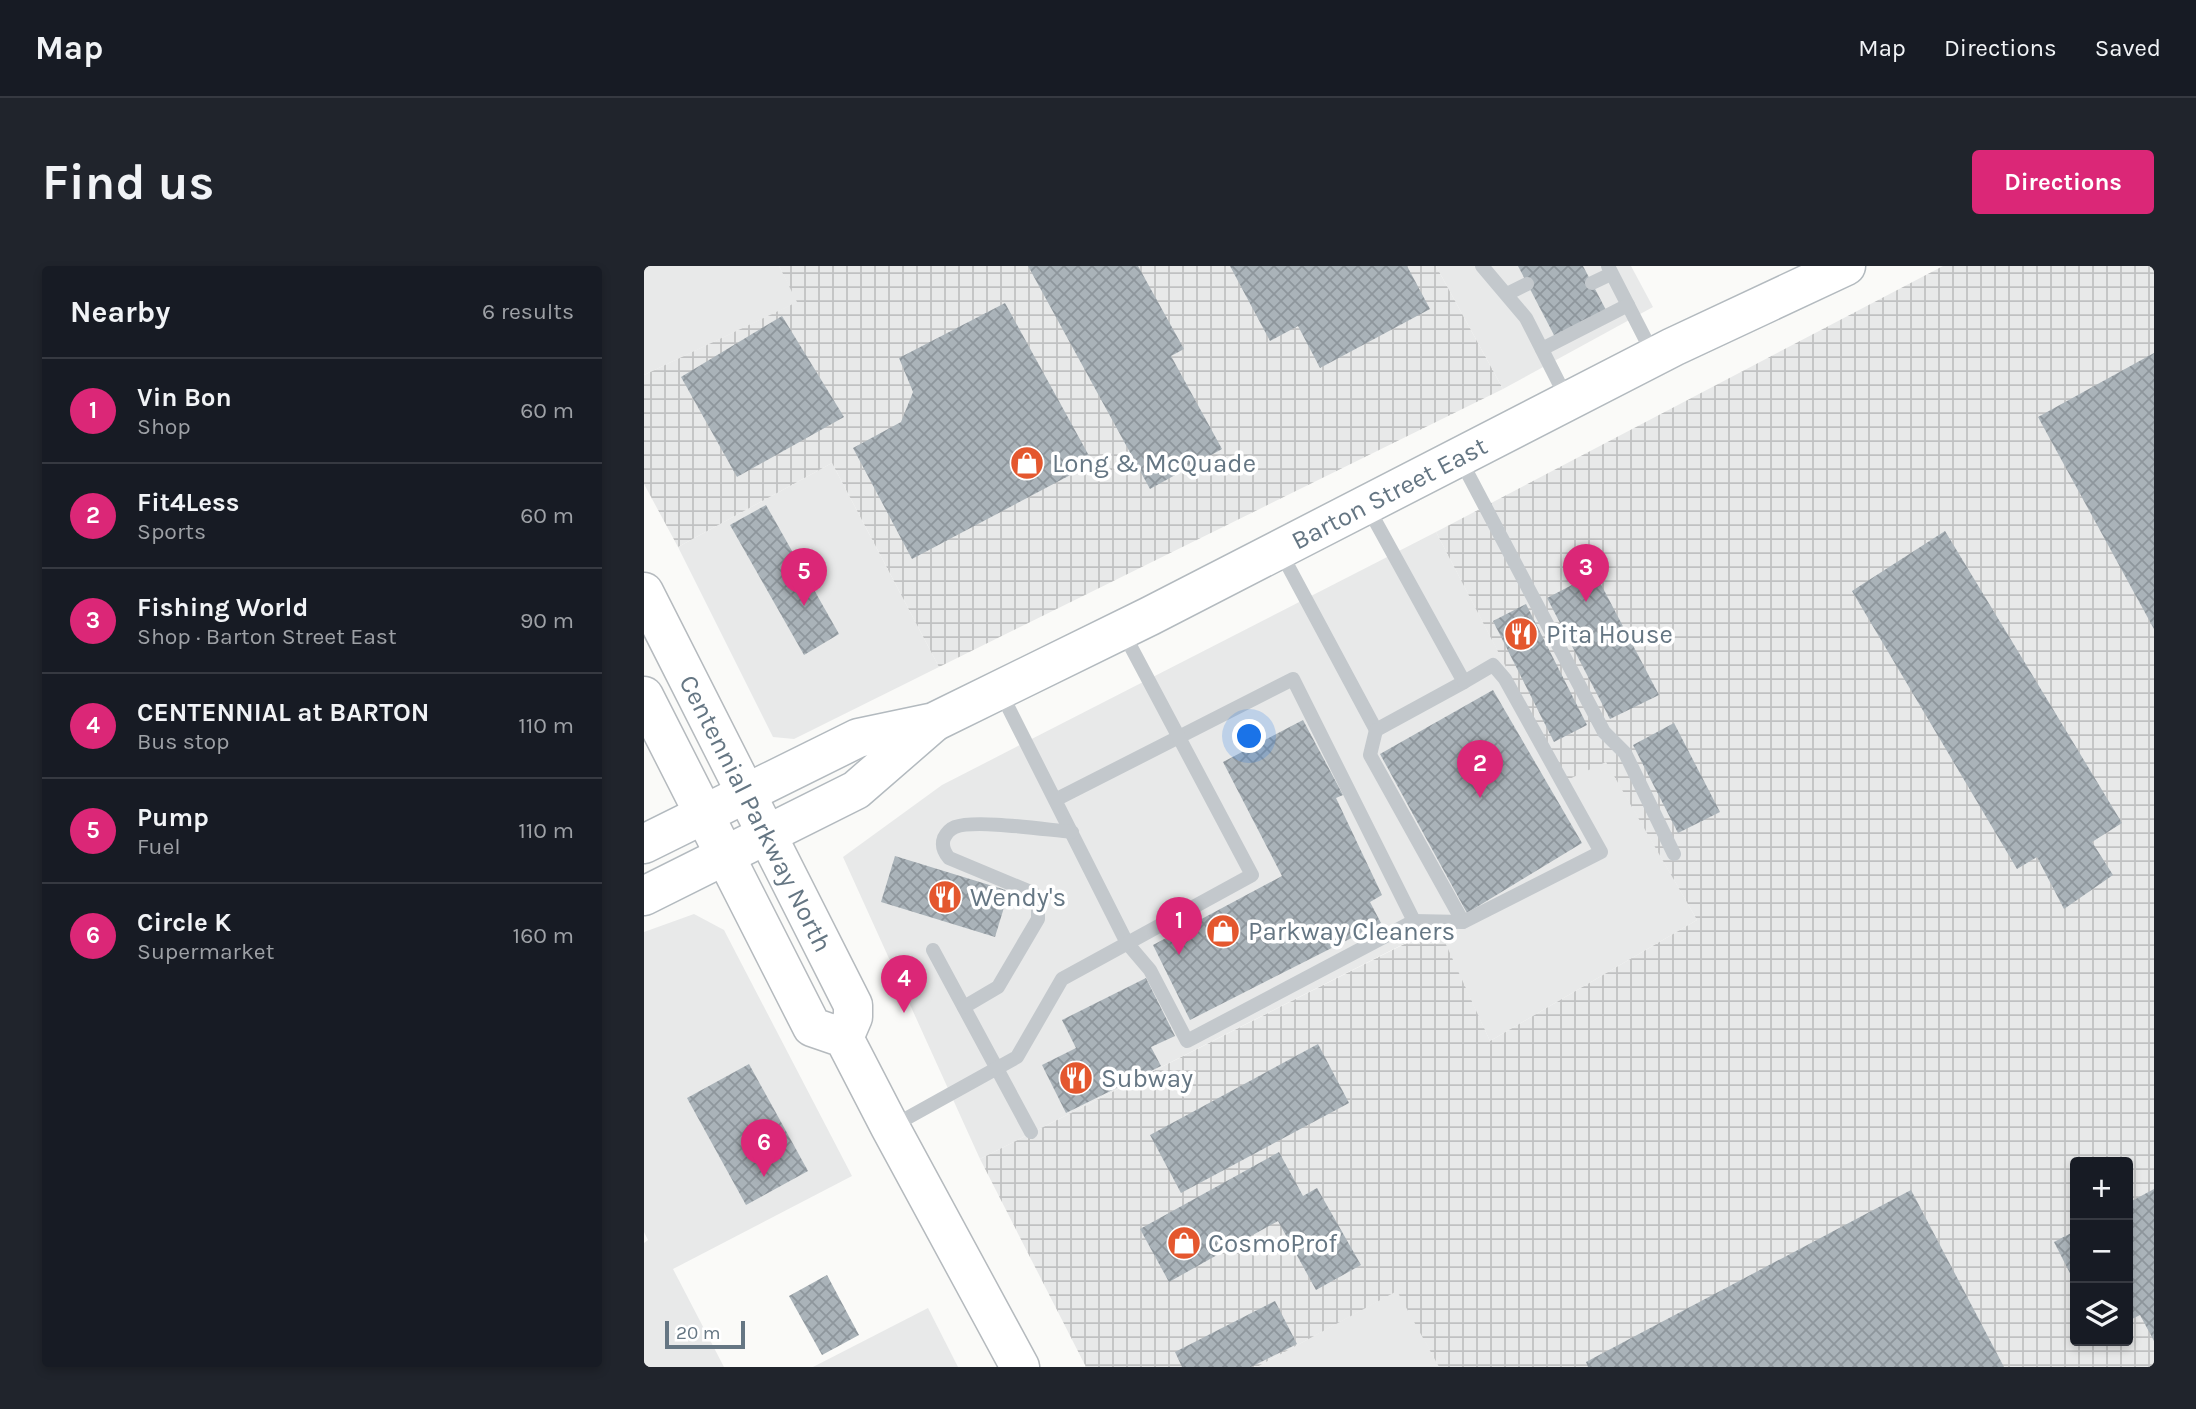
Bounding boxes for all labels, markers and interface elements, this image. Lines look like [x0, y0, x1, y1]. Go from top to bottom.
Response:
text: Map [35, 29, 103, 67]
text: Map [1858, 34, 1906, 62]
text: Directions [1944, 34, 2057, 62]
text: Saved [2095, 34, 2161, 62]
button: Directions [1972, 150, 2154, 214]
text: Find us [42, 154, 214, 211]
text: Nearby [70, 294, 170, 330]
text: 6 results [482, 298, 574, 325]
text: Vin Bon [137, 382, 232, 413]
text: 1 [89, 397, 97, 424]
text: 60 m [520, 397, 574, 424]
text: Shop [137, 413, 191, 440]
street label: Barton Street East [1286, 430, 1493, 557]
shop icon: Long & McQuade [1008, 444, 1046, 482]
place label: Long & McQuade [1052, 448, 1256, 479]
text: Fit4Less [137, 487, 240, 518]
text: 2 [86, 502, 100, 529]
text: 60 m [520, 502, 574, 529]
text: Sports [137, 518, 206, 545]
pin: 3 [1563, 544, 1609, 602]
pin: 5 [781, 548, 827, 606]
text: Fishing World [137, 592, 308, 623]
text: 3 [86, 607, 100, 634]
text: 90 m [520, 607, 574, 634]
restaurant icon: Pita House [1502, 615, 1540, 653]
place label: Pita House [1546, 619, 1673, 650]
text: Shop · Barton Street East [137, 623, 397, 650]
street label: Centennial Parkway North [673, 670, 839, 957]
text: CENTENNIAL at BARTON [137, 697, 429, 728]
text: 4 [86, 712, 100, 739]
text: 110 m [518, 712, 574, 739]
your location [1232, 719, 1266, 753]
text: Bus stop [137, 728, 230, 755]
pin: 2 [1457, 740, 1503, 798]
text: Pump [137, 802, 209, 833]
text: 5 [86, 817, 100, 844]
text: 110 m [518, 817, 574, 844]
text: Fuel [137, 833, 181, 860]
restaurant icon: Wendy's [926, 878, 964, 916]
place label: Wendy's [970, 882, 1066, 913]
pin: 1 [1156, 897, 1202, 955]
text: Circle K [137, 907, 231, 938]
shop icon: Parkway Cleaners [1204, 912, 1242, 950]
place label: Parkway Cleaners [1248, 916, 1455, 947]
text: 6 [86, 922, 100, 949]
text: 160 m [513, 922, 574, 949]
text: Supermarket [137, 938, 274, 965]
pin: 4 [881, 955, 927, 1013]
restaurant icon: Subway [1057, 1059, 1095, 1097]
place label: Subway [1101, 1063, 1193, 1094]
pin: 6 [741, 1119, 787, 1177]
map controls [2070, 1157, 2133, 1346]
button: + [2070, 1157, 2133, 1220]
button: − [2070, 1220, 2133, 1283]
shop icon: CosmoProf [1165, 1224, 1203, 1262]
place label: CosmoProf [1208, 1228, 1338, 1259]
button: layers [2070, 1283, 2133, 1346]
scale bar [665, 1318, 746, 1350]
text: 20 m [676, 1322, 721, 1344]

